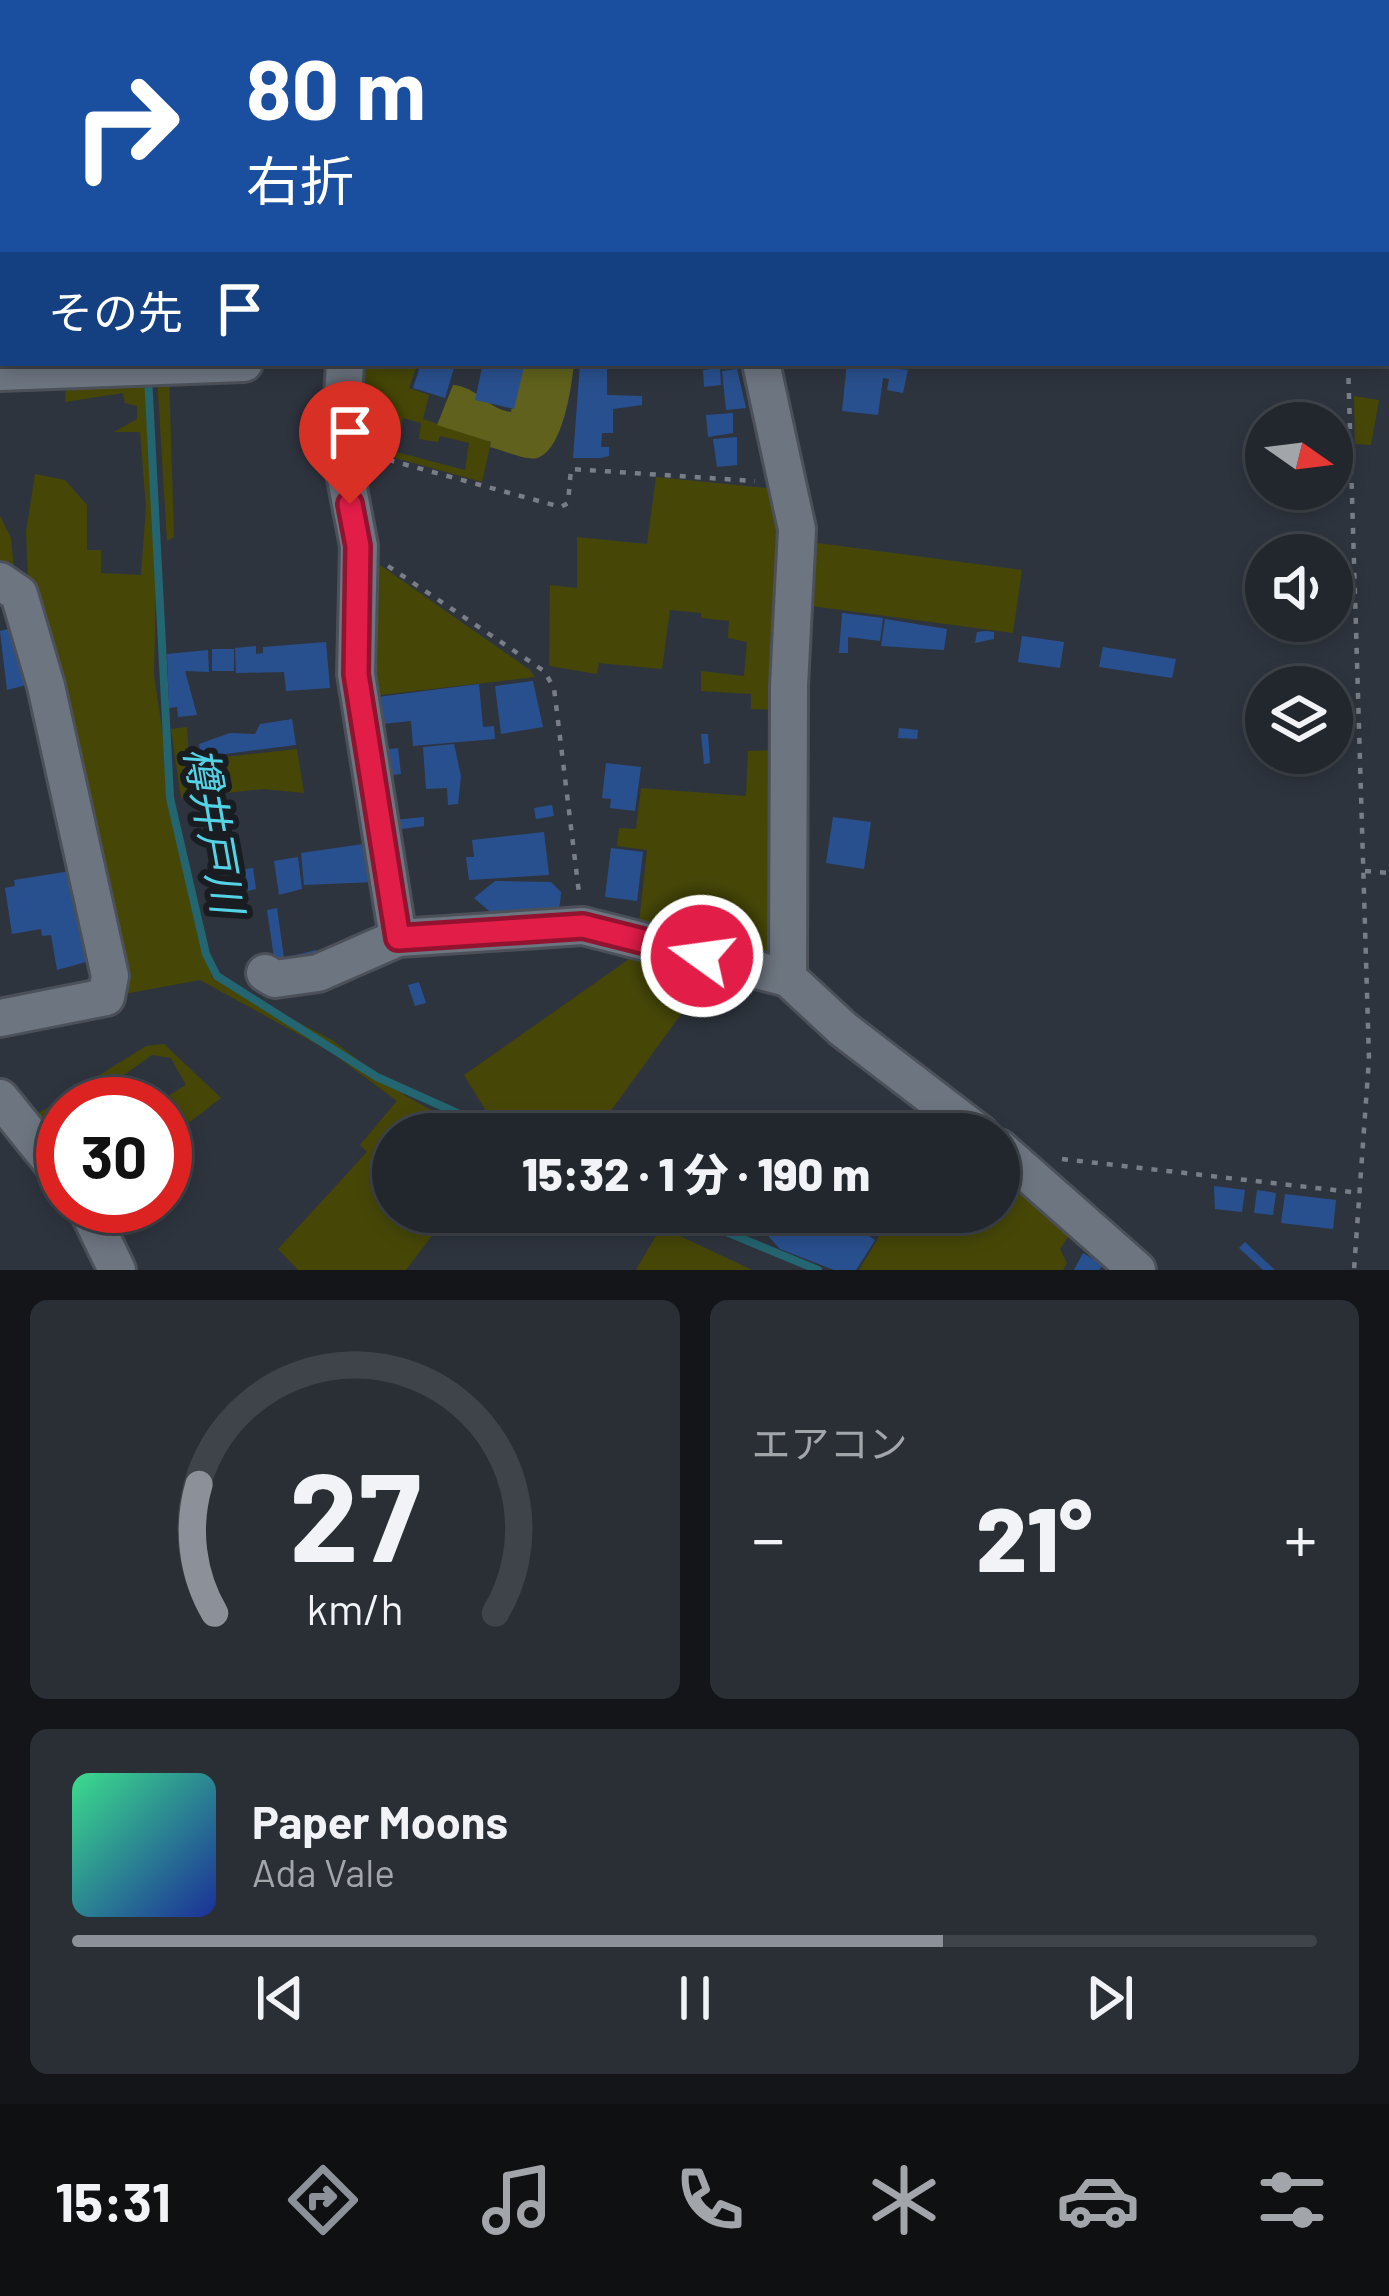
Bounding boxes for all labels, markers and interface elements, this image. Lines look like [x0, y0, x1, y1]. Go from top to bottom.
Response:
text: 80 m [246, 36, 426, 137]
icon: right [48, 48, 204, 204]
text: 右折 [246, 147, 354, 212]
icon: arrive [207, 276, 273, 342]
text: その先 [48, 284, 183, 338]
pin [299, 381, 401, 504]
icon: arrive [317, 399, 383, 465]
north arrow [1245, 402, 1353, 510]
map controls [1245, 402, 1353, 774]
button: sound [1245, 534, 1353, 642]
button: layers [1245, 666, 1353, 774]
water label: 樽井戸川 [177, 743, 256, 921]
position arrow [639, 893, 765, 1019]
speed limit sign: 30 [36, 1077, 192, 1233]
text: 15:32 · 1 分 · 190 m [522, 1146, 870, 1200]
text: エアコン [752, 1419, 908, 1466]
text: 27 [289, 1437, 421, 1587]
text: 21° [976, 1482, 1092, 1590]
text: − [752, 1497, 785, 1576]
text: + [1284, 1497, 1317, 1576]
text: km/h [306, 1581, 403, 1633]
text: Paper Moons [252, 1794, 508, 1848]
text: Ada Vale [252, 1848, 395, 1895]
icon: previous [247, 1965, 313, 2031]
icon: pause [662, 1965, 728, 2031]
icon: next [1077, 1965, 1143, 2031]
icon: directions [281, 2158, 365, 2242]
icon: music [475, 2158, 559, 2242]
icon: phone [668, 2158, 752, 2242]
icon: climate [862, 2158, 946, 2242]
icon: car [1056, 2158, 1140, 2242]
icon: filters [1250, 2158, 1334, 2242]
text: 15:31 [55, 2168, 171, 2233]

